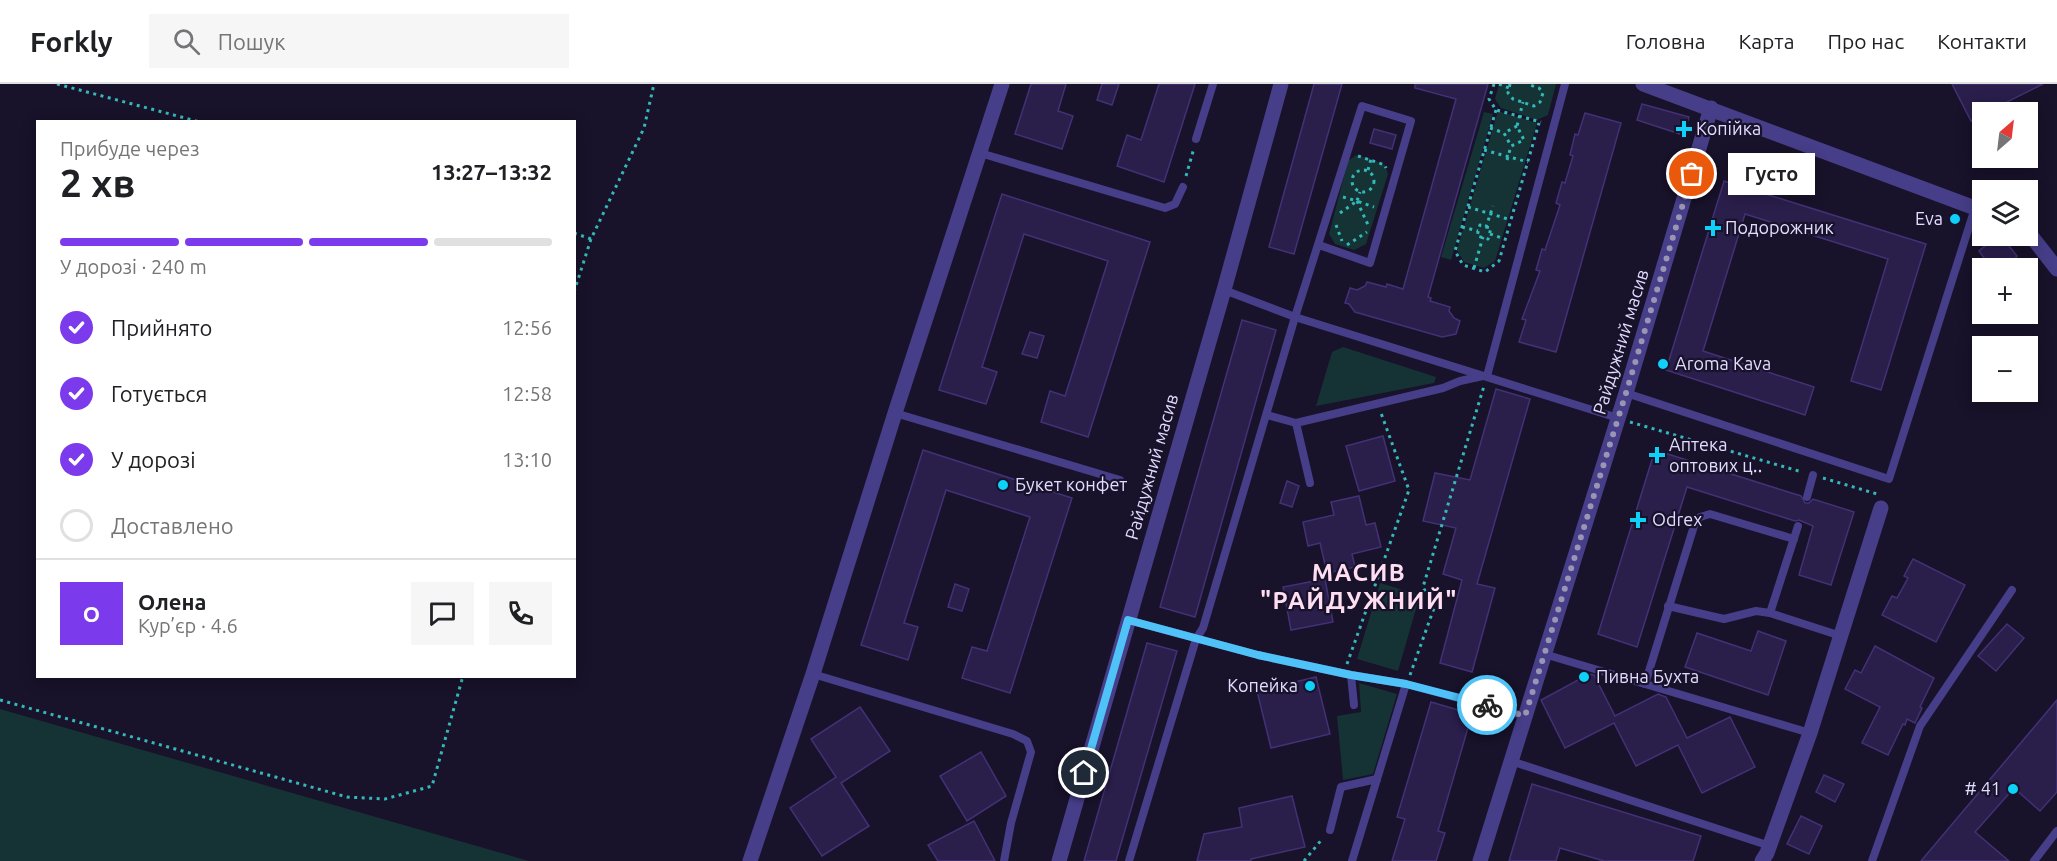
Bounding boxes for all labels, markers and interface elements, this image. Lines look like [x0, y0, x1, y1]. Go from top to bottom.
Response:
search box [149, 14, 569, 68]
icon: search [170, 25, 203, 58]
text: Forkly [30, 26, 113, 57]
text: Пошук [218, 29, 286, 54]
text: Головна [1626, 29, 1706, 53]
text: Карта [1739, 29, 1794, 53]
text: Про нас [1827, 29, 1904, 53]
text: Контакти [1937, 29, 2027, 53]
north arrow [1972, 102, 2038, 168]
map controls [1972, 102, 2038, 402]
place label: Копійка [1696, 118, 1761, 138]
marker: Копійка [1677, 122, 1691, 136]
text: Прибуде через [60, 137, 200, 160]
pin [1666, 148, 1717, 199]
callout: Густо [1728, 153, 1815, 195]
icon: bag [1675, 157, 1708, 190]
text: 13:27–13:32 [431, 159, 552, 184]
text: 2 хв [60, 161, 135, 204]
text: Густо [1745, 162, 1798, 185]
button: layers [1972, 180, 2038, 246]
place label: Eva [1915, 208, 1943, 228]
marker: Eva [1948, 212, 1962, 226]
place label: Подорожник [1725, 217, 1834, 237]
marker: Подорожник [1706, 221, 1720, 235]
text: У дорозі · 240 m [60, 255, 207, 278]
button: + [1972, 258, 2038, 324]
street label: Райдужний масив [1588, 267, 1652, 417]
icon: check [60, 311, 93, 344]
text: Прийнято [111, 315, 212, 340]
text: 12:56 [502, 316, 552, 339]
button: − [1972, 336, 2038, 402]
place label: Aroma Kava [1675, 353, 1771, 373]
marker: Aroma Kava [1656, 357, 1670, 371]
icon: check [60, 377, 93, 410]
text: Готується [111, 381, 207, 406]
text: 12:58 [502, 382, 552, 405]
street label: Райдужний масив [1121, 391, 1181, 542]
place label: Аптека оптових ц‥ [1669, 434, 1762, 475]
icon: check [60, 443, 93, 476]
text: У дорозі [111, 447, 196, 472]
text: 13:10 [502, 448, 552, 471]
marker: Аптека оптових ц‥ [1650, 448, 1664, 462]
place label: Букет конфет [1015, 474, 1127, 494]
marker: Букет конфет [996, 478, 1010, 492]
place label: Odrex [1652, 509, 1702, 529]
marker: Odrex [1629, 511, 1647, 529]
text: Доставлено [111, 513, 234, 538]
district label: МАСИВ "РАЙДУЖНИЙ" [1260, 559, 1458, 614]
button: chat [411, 582, 474, 645]
button: phone [489, 582, 552, 645]
text: Олена [138, 589, 206, 614]
text: О [83, 601, 100, 626]
text: Кур’єр · 4.6 [138, 614, 238, 637]
place label: Пивна Бухта [1596, 666, 1699, 686]
marker: Пивна Бухта [1577, 670, 1591, 684]
place label: Копейка [1227, 675, 1298, 695]
courier [1457, 675, 1517, 735]
marker: Копейка [1303, 679, 1317, 693]
icon: bike [1471, 689, 1504, 722]
pin [1058, 747, 1109, 798]
icon: home [1067, 756, 1100, 789]
place label: # 41 [1965, 778, 2001, 798]
marker: # 41 [2006, 782, 2020, 796]

